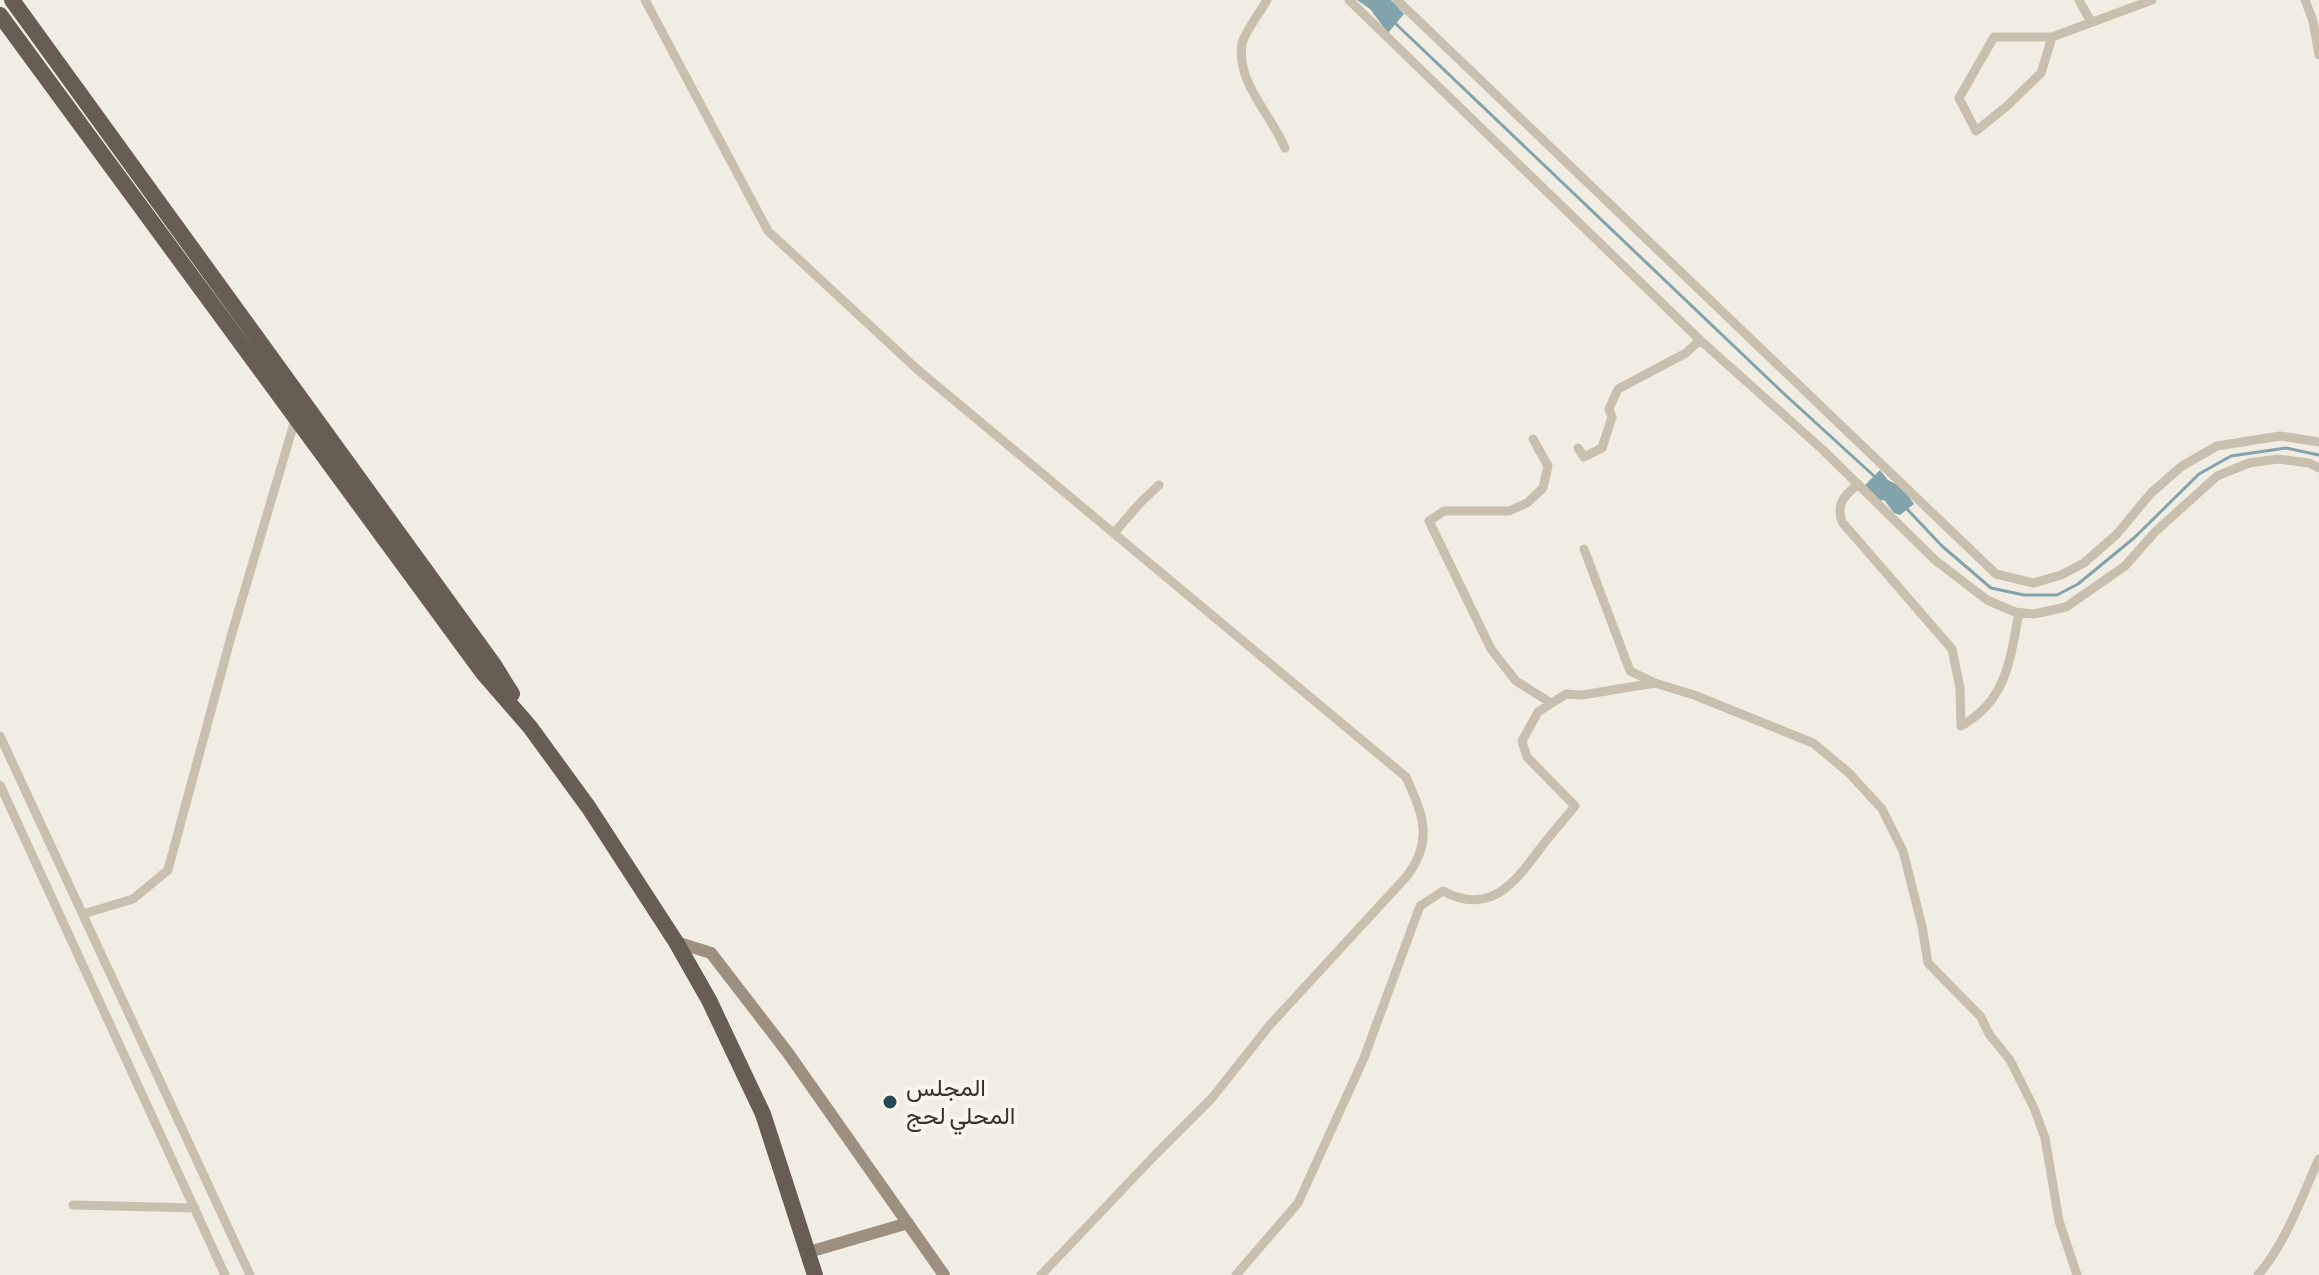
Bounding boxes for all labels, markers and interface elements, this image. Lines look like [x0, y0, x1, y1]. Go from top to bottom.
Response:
place label: المجلس المحلي لحج [906, 1074, 1015, 1135]
marker: المجلس المحلي لحج [881, 1093, 899, 1111]

